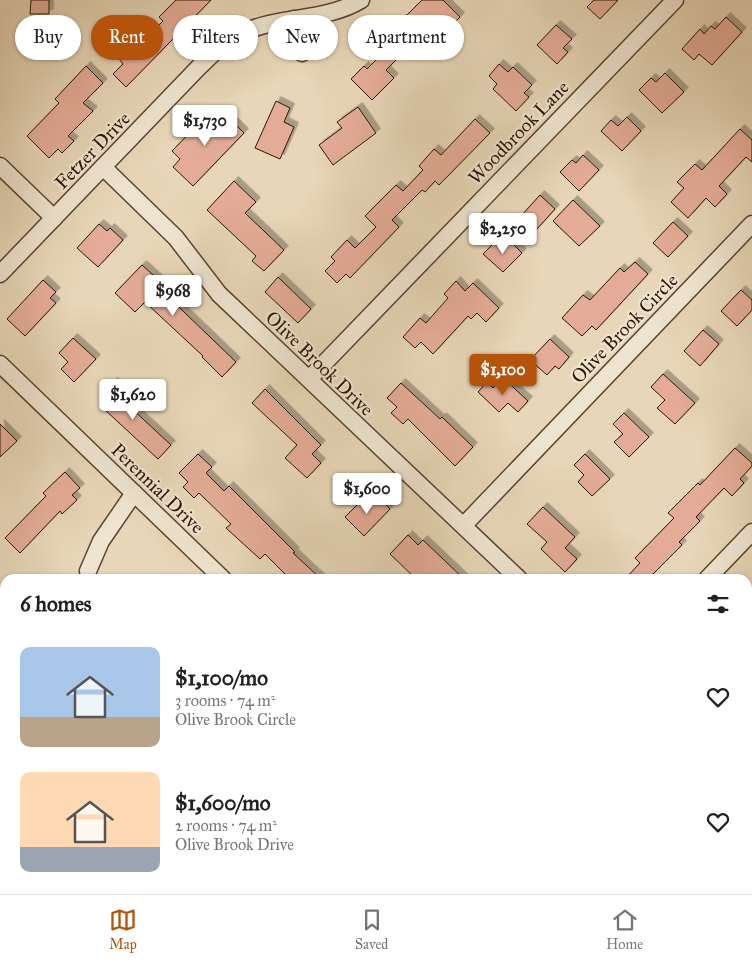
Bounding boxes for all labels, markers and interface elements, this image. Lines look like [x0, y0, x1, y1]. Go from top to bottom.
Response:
chip: Buy [15, 15, 81, 60]
chip: Rent [91, 15, 163, 60]
chip: Filters [173, 15, 258, 60]
chip: New [268, 15, 338, 60]
chip: Apartment [348, 15, 464, 60]
street label: Woodbrook Lane [463, 76, 574, 189]
pin: $1,730 [164, 104, 246, 147]
street label: Fetzer Drive [50, 107, 135, 194]
text: $1,730 [183, 111, 227, 130]
pin: $2,250 [462, 212, 544, 255]
text: $2,250 [480, 219, 526, 238]
street label: Olive Brook Circle [566, 269, 683, 388]
pin: $968 [143, 274, 203, 317]
text: $968 [156, 281, 190, 300]
street label: Olive Brook Drive [261, 306, 378, 421]
pin: $1,100 [462, 354, 544, 396]
text: $1,100 [481, 360, 525, 379]
pin: $1,620 [92, 378, 174, 421]
text: $1,620 [110, 385, 156, 404]
street label: Perennial Drive [106, 438, 209, 538]
pin: $1,600 [326, 472, 408, 515]
text: $1,600 [344, 479, 390, 498]
icon: filters [704, 590, 732, 618]
text: 6 homes [20, 591, 92, 617]
text: $1,100/mo [175, 665, 268, 691]
icon: home [60, 667, 120, 727]
icon: heart [704, 683, 732, 711]
text: 3 rooms · 74 m² [175, 691, 275, 710]
text: Olive Brook Circle [175, 710, 296, 729]
text: $1,600/mo [175, 790, 271, 816]
icon: home [60, 792, 120, 852]
icon: heart [704, 808, 732, 836]
text: 2 rooms · 74 m² [175, 816, 277, 835]
text: Olive Brook Drive [175, 835, 294, 854]
tab: Map [109, 906, 137, 953]
tab: Saved [355, 906, 388, 953]
tab: Home [606, 906, 643, 953]

